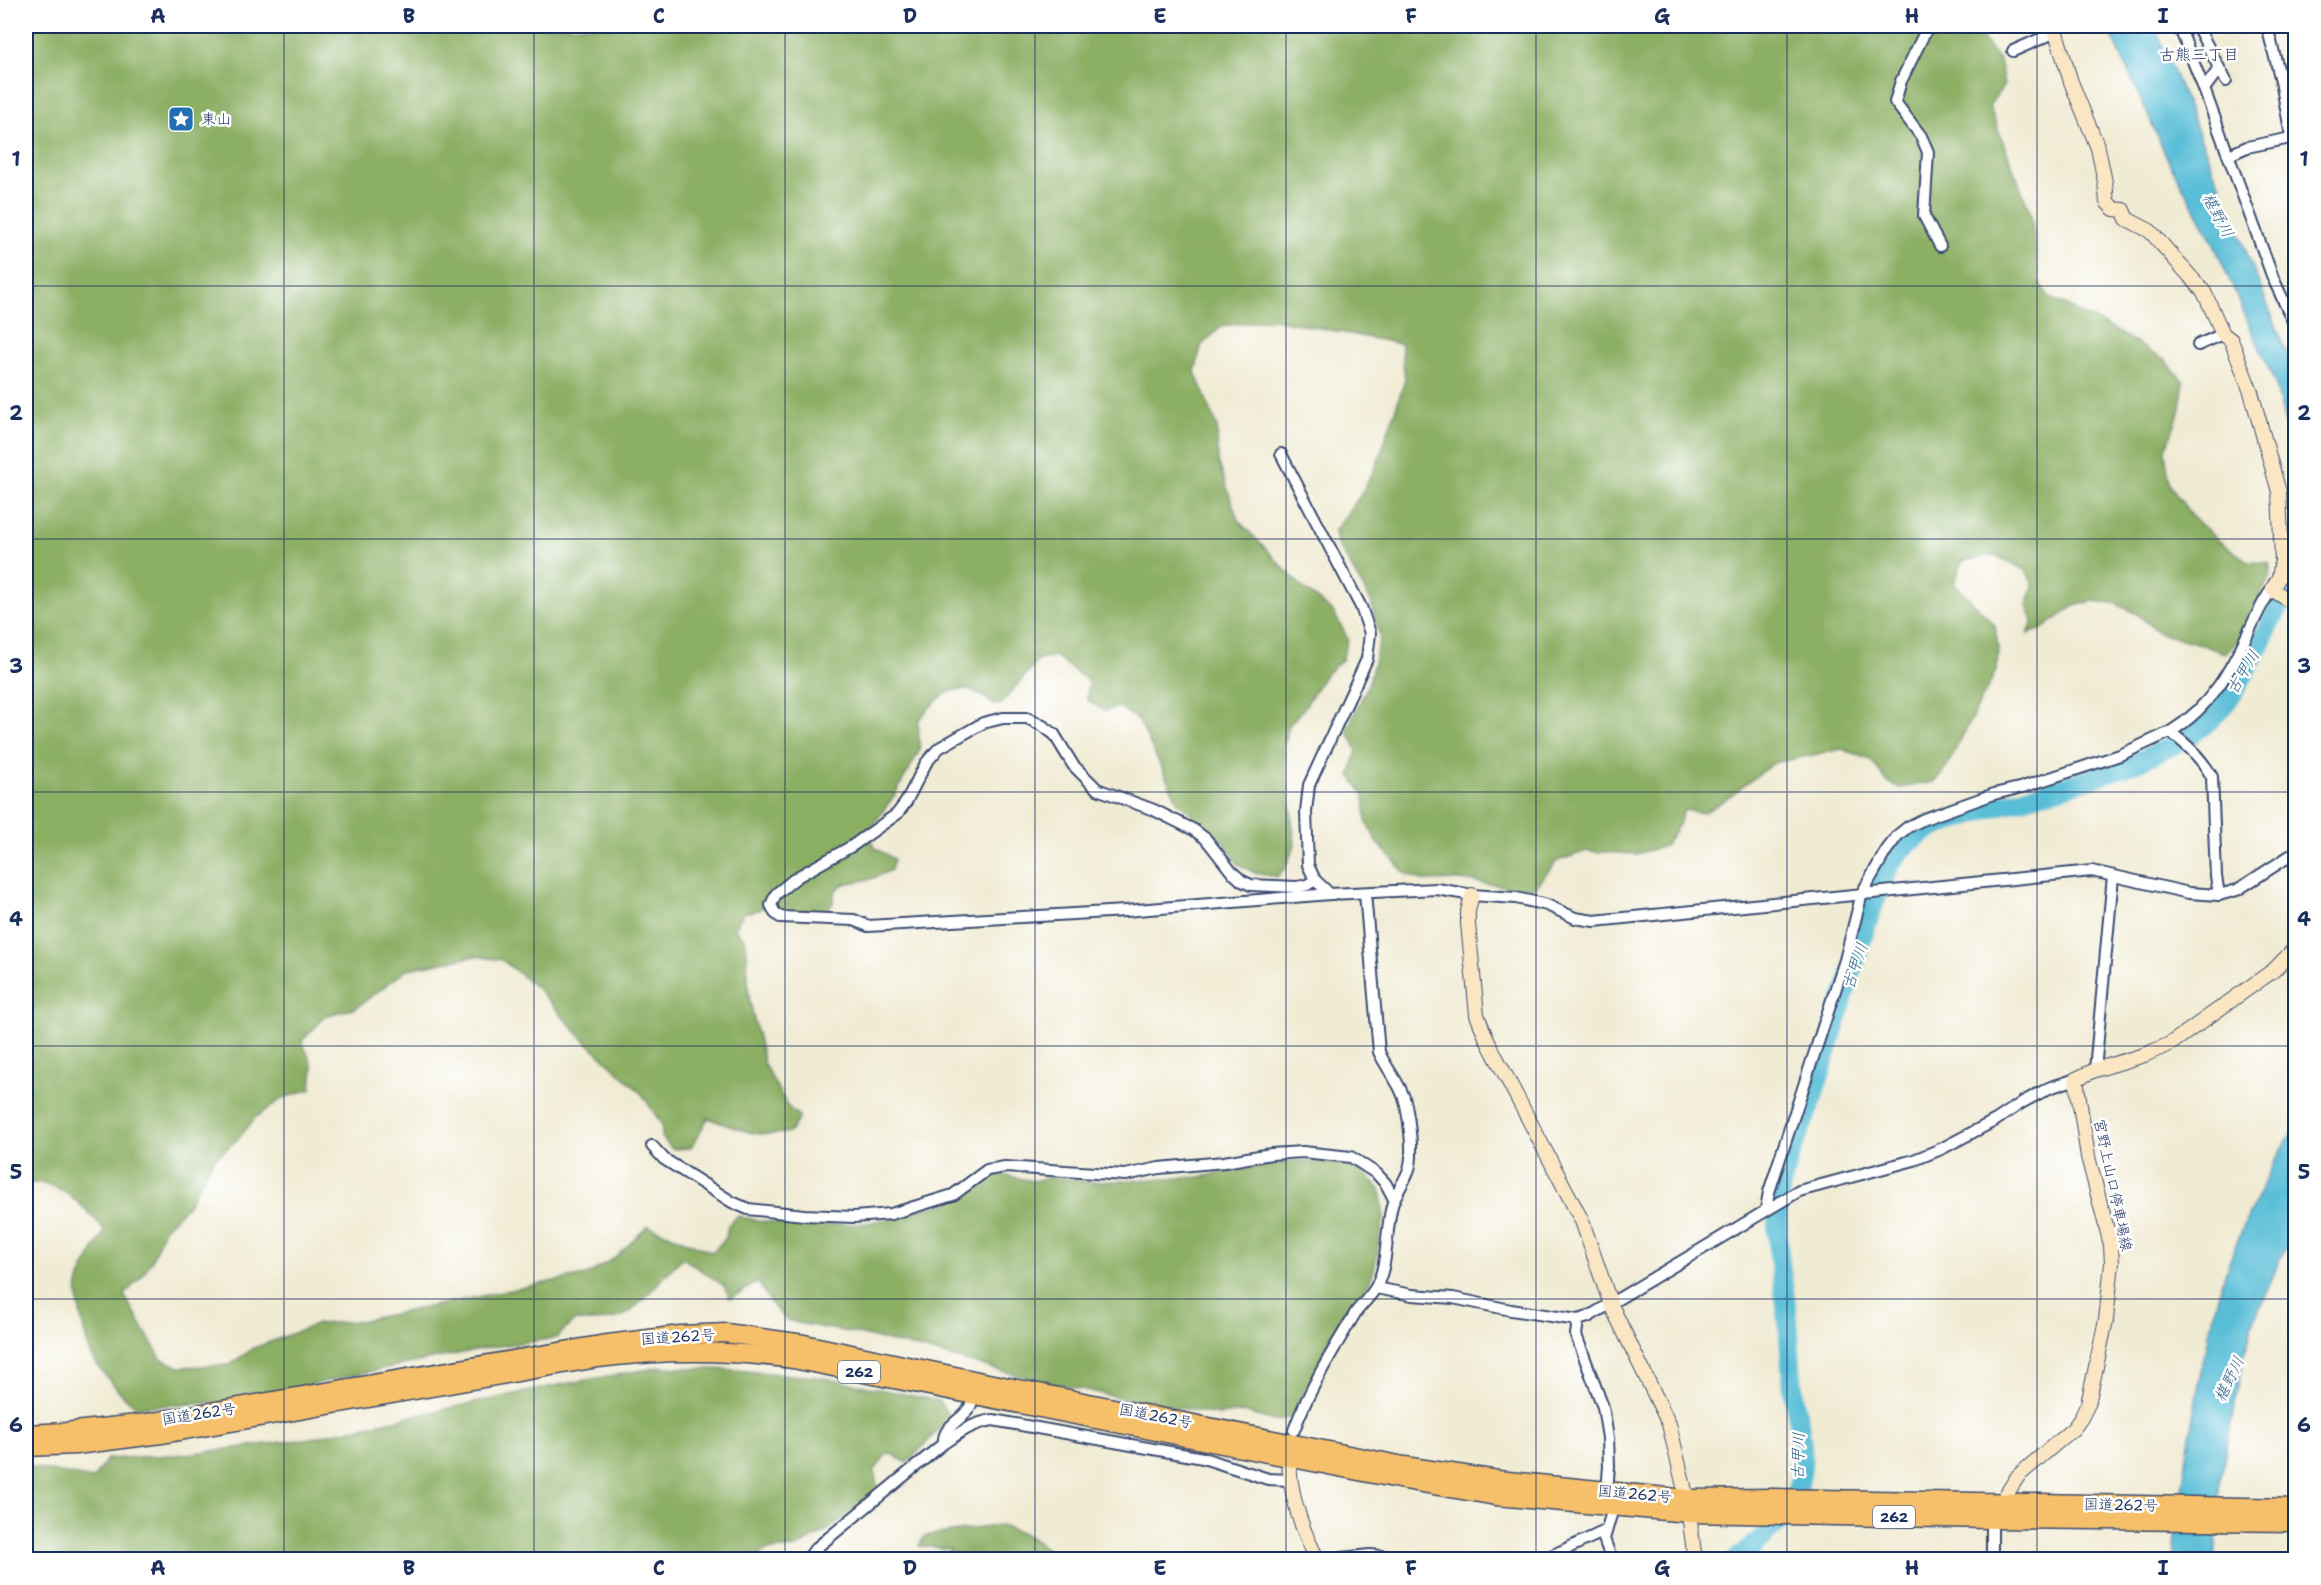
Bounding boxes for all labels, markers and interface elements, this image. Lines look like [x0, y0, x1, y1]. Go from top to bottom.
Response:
text: A [150, 3, 166, 29]
text: B [403, 3, 415, 29]
text: C [653, 3, 665, 29]
text: D [903, 3, 917, 29]
text: E [1153, 3, 1167, 29]
text: F [1405, 3, 1417, 29]
text: G [1654, 3, 1670, 29]
text: H [1905, 3, 1919, 29]
text: I [2157, 3, 2169, 29]
district label: 古熊三丁目 [2159, 44, 2239, 65]
place icon: 東山 [166, 104, 196, 134]
place label: 東山 [201, 109, 231, 129]
text: 1 [11, 146, 21, 172]
text: 1 [2299, 146, 2309, 172]
water label: 椹野川 [2197, 189, 2239, 241]
text: 2 [9, 400, 23, 426]
text: 2 [2297, 400, 2311, 426]
water label: 古甲川 [2222, 646, 2264, 698]
text: 3 [9, 653, 23, 679]
text: 3 [2297, 653, 2311, 679]
text: 4 [9, 906, 23, 932]
text: 4 [2297, 906, 2311, 932]
water label: 古甲川 [1837, 940, 1873, 992]
street label: 宮野上山口停車場線 [2089, 1117, 2137, 1253]
text: 5 [10, 1159, 22, 1185]
text: 5 [2298, 1159, 2310, 1185]
street label: 国道262号 [640, 1324, 716, 1350]
water label: 椹野川 [2209, 1353, 2249, 1405]
road number: 262 [838, 1361, 880, 1383]
street label: 国道262号 [160, 1398, 238, 1430]
street label: 国道262号 [1117, 1399, 1195, 1433]
text: 6 [9, 1412, 23, 1438]
text: 6 [2297, 1412, 2311, 1438]
water label: 古甲川 [1787, 1432, 1809, 1480]
street label: 国道262号 [1597, 1481, 1673, 1507]
street label: 国道262号 [2083, 1494, 2159, 1516]
road number: 262 [1873, 1506, 1915, 1528]
text: A [150, 1555, 166, 1581]
text: B [403, 1555, 415, 1581]
text: C [653, 1555, 665, 1581]
text: D [903, 1555, 917, 1581]
text: E [1153, 1555, 1167, 1581]
text: F [1405, 1555, 1417, 1581]
text: G [1654, 1555, 1670, 1581]
text: H [1905, 1555, 1919, 1581]
text: I [2157, 1555, 2169, 1581]

